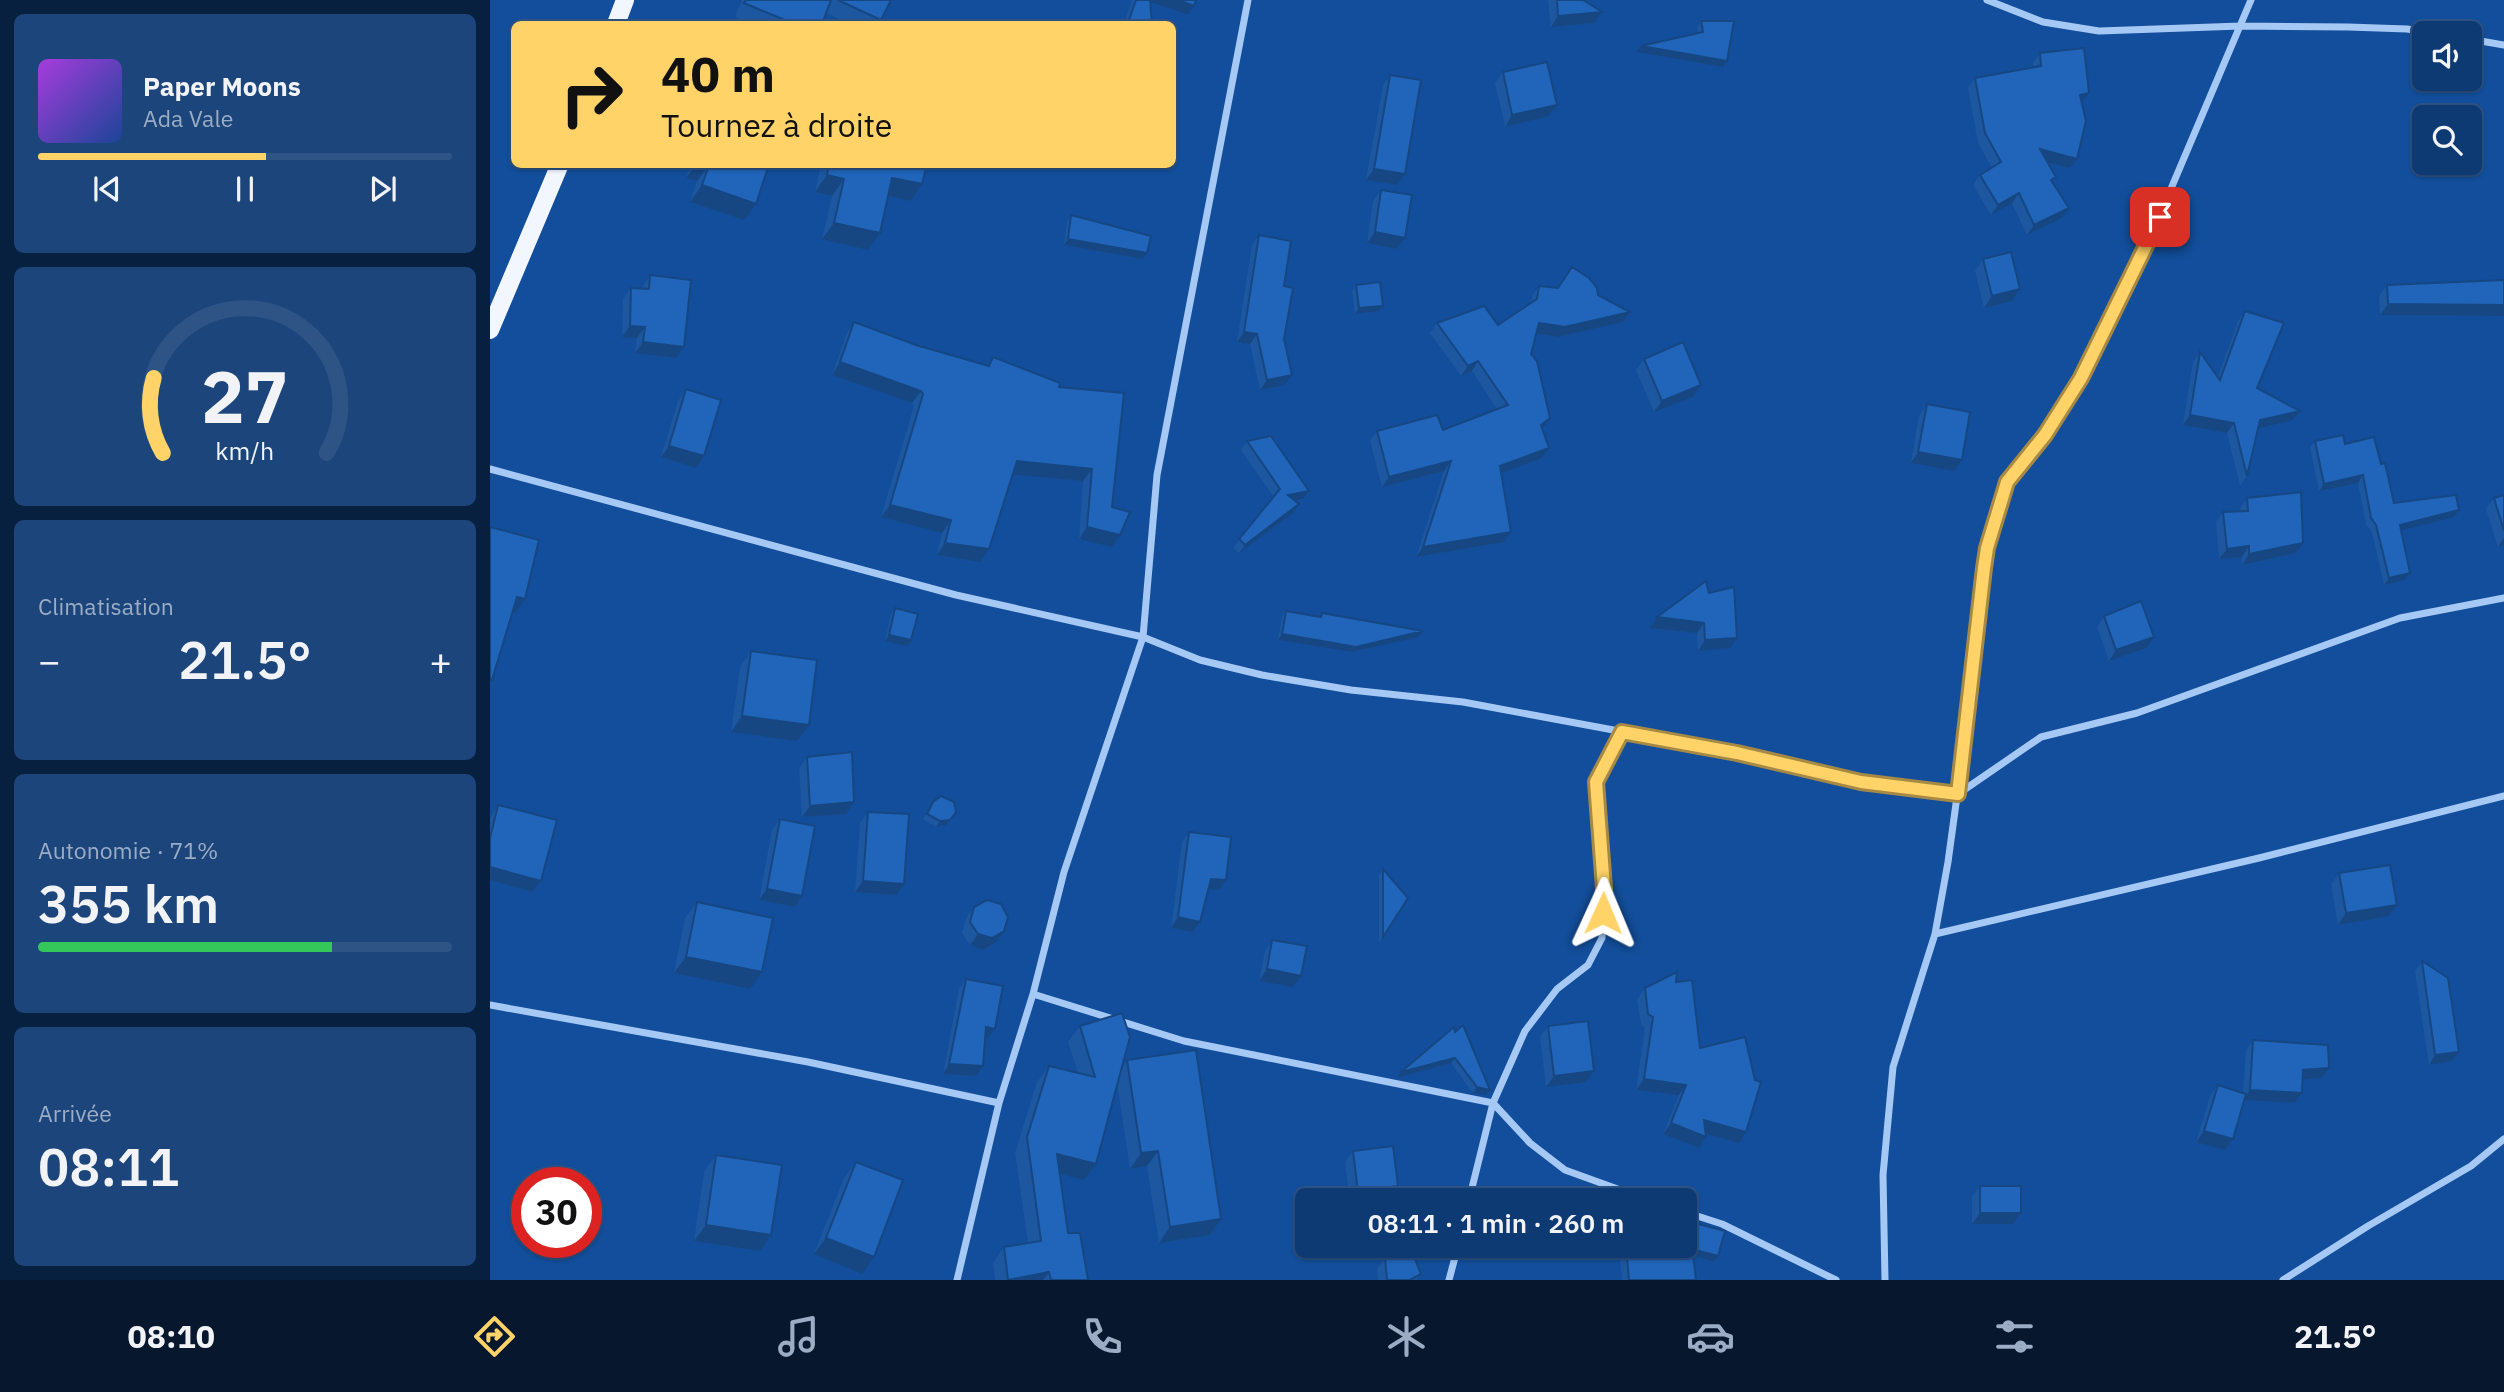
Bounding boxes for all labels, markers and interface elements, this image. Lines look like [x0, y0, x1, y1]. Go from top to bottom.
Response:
map controls [2412, 21, 2482, 175]
button: sound [2412, 21, 2482, 91]
text: 40 m [661, 42, 775, 105]
icon: right [546, 49, 637, 140]
text: Paper Moons [143, 69, 301, 103]
text: Ada Vale [143, 103, 233, 133]
text: Tournez à droite [661, 104, 892, 146]
button: search [2412, 105, 2482, 175]
icon: previous [88, 170, 126, 208]
icon: pause [226, 170, 264, 208]
icon: next [364, 170, 402, 208]
pin [2130, 187, 2190, 247]
icon: arrive [2141, 198, 2179, 236]
text: 27 [201, 348, 289, 443]
text: km/h [216, 434, 274, 467]
text: Climatisation [38, 591, 174, 621]
text: 21.5° [178, 626, 312, 693]
text: − [38, 636, 61, 685]
text: + [429, 636, 452, 685]
text: Autonomie · 71% [38, 835, 218, 865]
text: 355 km [38, 870, 219, 937]
position arrow [1566, 876, 1640, 950]
text: Arrivée [38, 1098, 112, 1128]
text: 08:11 [38, 1133, 179, 1200]
speed limit sign: 30 [511, 1167, 602, 1258]
text: 08:11 · 1 min · 260 m [1368, 1206, 1624, 1240]
icon: directions [470, 1312, 519, 1361]
icon: music [774, 1312, 823, 1361]
icon: phone [1078, 1312, 1127, 1361]
icon: climate [1382, 1312, 1431, 1361]
icon: car [1686, 1312, 1735, 1361]
icon: filters [1990, 1312, 2039, 1361]
text: 08:10 [128, 1315, 215, 1357]
text: 21.5° [2294, 1315, 2376, 1357]

